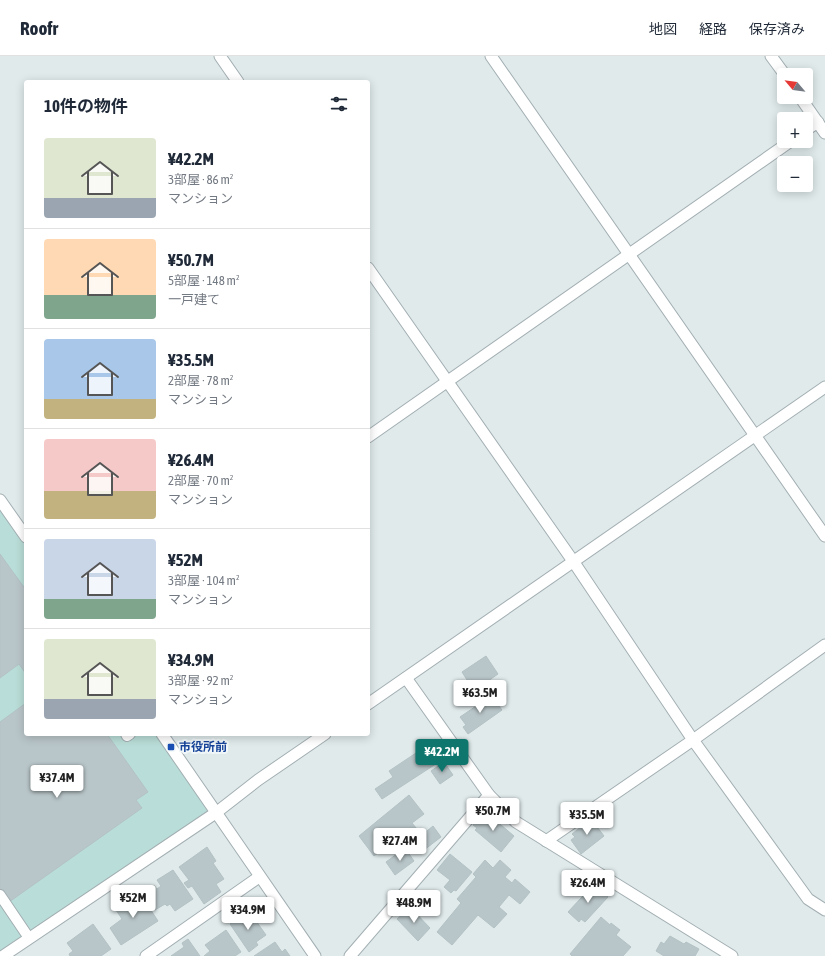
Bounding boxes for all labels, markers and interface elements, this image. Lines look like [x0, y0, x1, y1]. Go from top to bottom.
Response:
text: Roofr [20, 17, 58, 39]
text: 地図 [649, 21, 677, 37]
text: 経路 [699, 21, 727, 37]
text: 保存済み [749, 21, 805, 37]
north arrow [777, 68, 813, 104]
map controls [777, 68, 813, 192]
icon: filters [328, 93, 350, 115]
text: 10件の物件 [44, 96, 128, 116]
button: + [777, 112, 813, 148]
text: ¥42.2M [168, 149, 214, 169]
icon: home [76, 154, 124, 202]
button: − [777, 156, 813, 192]
text: 3部屋 · 86 m² [168, 172, 233, 187]
text: マンション [168, 191, 233, 206]
text: ¥50.7M [168, 250, 214, 270]
icon: home [76, 255, 124, 303]
text: 5部屋 · 148 m² [168, 273, 240, 288]
text: 一戸建て [168, 292, 220, 307]
text: ¥35.5M [168, 350, 214, 370]
icon: home [76, 355, 124, 403]
text: 2部屋 · 78 m² [168, 373, 233, 388]
text: マンション [168, 392, 233, 407]
text: ¥26.4M [168, 450, 214, 470]
icon: home [76, 455, 124, 503]
text: 2部屋 · 70 m² [168, 473, 233, 488]
text: マンション [168, 492, 233, 507]
text: ¥52M [168, 550, 203, 570]
icon: home [76, 555, 124, 603]
text: 3部屋 · 104 m² [168, 573, 240, 588]
text: マンション [168, 592, 233, 607]
text: ¥34.9M [168, 650, 214, 670]
icon: home [76, 655, 124, 703]
text: 3部屋 · 92 m² [168, 673, 233, 688]
pin: ¥63.5M [447, 680, 513, 714]
text: ¥63.5M [462, 685, 498, 700]
text: マンション [168, 692, 233, 707]
pin: ¥42.2M [409, 739, 475, 773]
place label: 市役所前 [179, 740, 227, 754]
marker: 市役所前 [166, 742, 176, 752]
text: ¥42.2M [424, 744, 460, 759]
pin: ¥37.4M [24, 765, 90, 799]
text: ¥37.4M [39, 770, 75, 785]
pin: ¥50.7M [460, 798, 526, 832]
pin: ¥35.5M [554, 802, 620, 836]
text: ¥50.7M [475, 803, 511, 818]
text: ¥35.5M [569, 807, 605, 822]
pin: ¥27.4M [367, 828, 433, 862]
text: ¥27.4M [382, 833, 418, 848]
pin: ¥26.4M [555, 870, 621, 904]
text: ¥26.4M [570, 875, 606, 890]
pin: ¥52M [109, 885, 157, 919]
text: ¥52M [120, 890, 146, 905]
pin: ¥48.9M [381, 890, 447, 924]
text: ¥48.9M [396, 895, 432, 910]
pin: ¥34.9M [215, 897, 281, 931]
text: ¥34.9M [230, 902, 266, 917]

